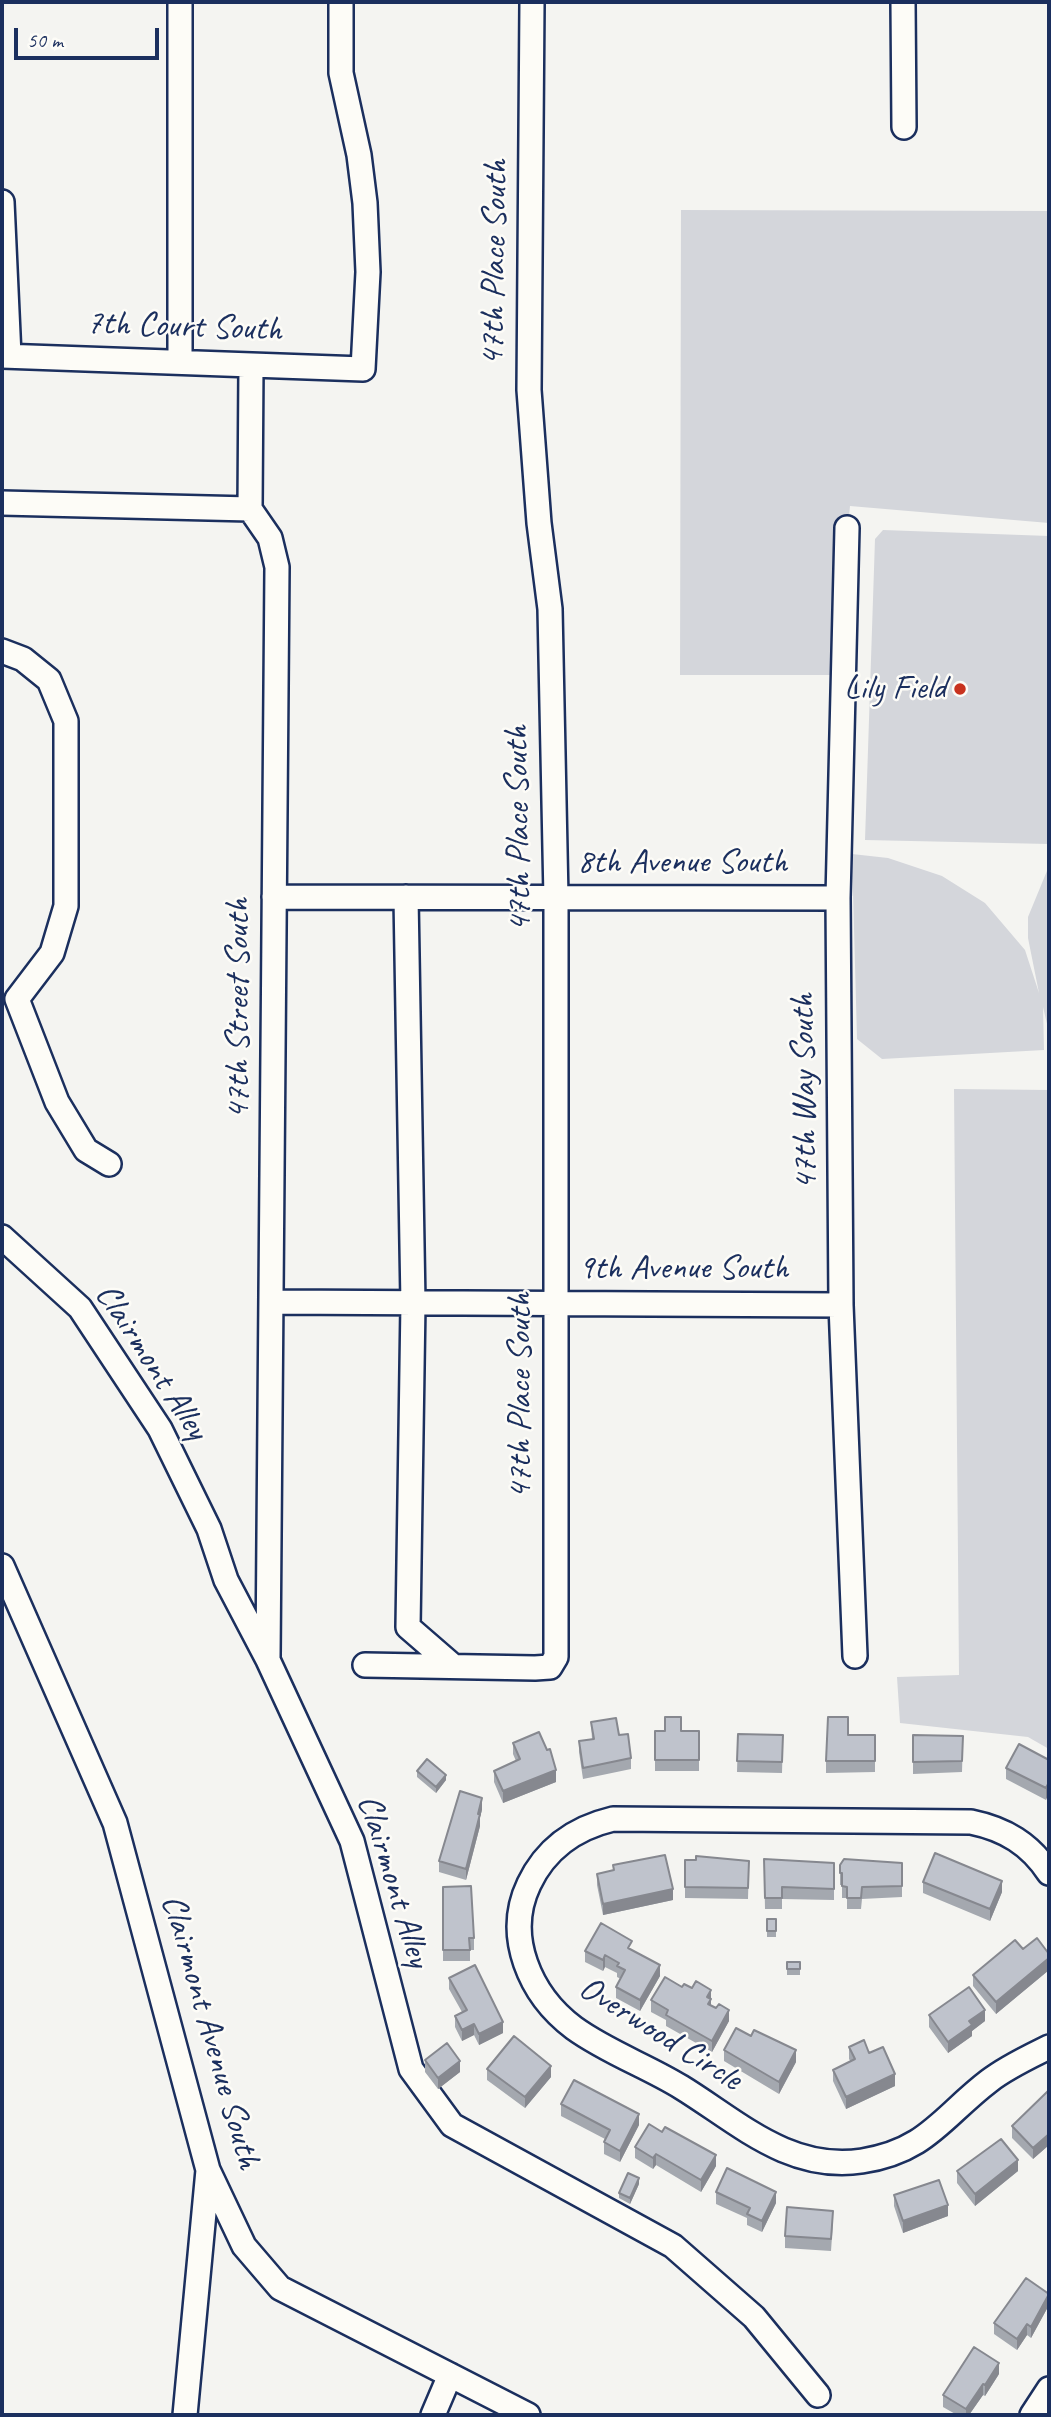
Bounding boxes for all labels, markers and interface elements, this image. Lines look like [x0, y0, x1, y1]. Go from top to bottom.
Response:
scale bar [18, 14, 163, 58]
text: 50 m [27, 27, 63, 53]
street label: 47th Place South [472, 159, 518, 367]
street label: 7th Court South [86, 303, 282, 351]
place label: Lily Field [844, 668, 946, 710]
marker: Lily Field [952, 681, 968, 697]
street label: 47th Place South [496, 725, 542, 933]
street label: 8th Avenue South [577, 842, 787, 884]
street label: 47th Street South [218, 898, 260, 1120]
street label: 47th Way South [782, 993, 828, 1191]
street label: 9th Avenue South [578, 1248, 788, 1290]
street label: Clairmont Alley [85, 1276, 217, 1448]
street label: 47th Place South [500, 1293, 542, 1499]
street label: Clairmont Alley [347, 1790, 439, 1972]
street label: Clairmont Avenue South [151, 1890, 269, 2174]
street label: Overwood Circle [571, 1967, 749, 2101]

